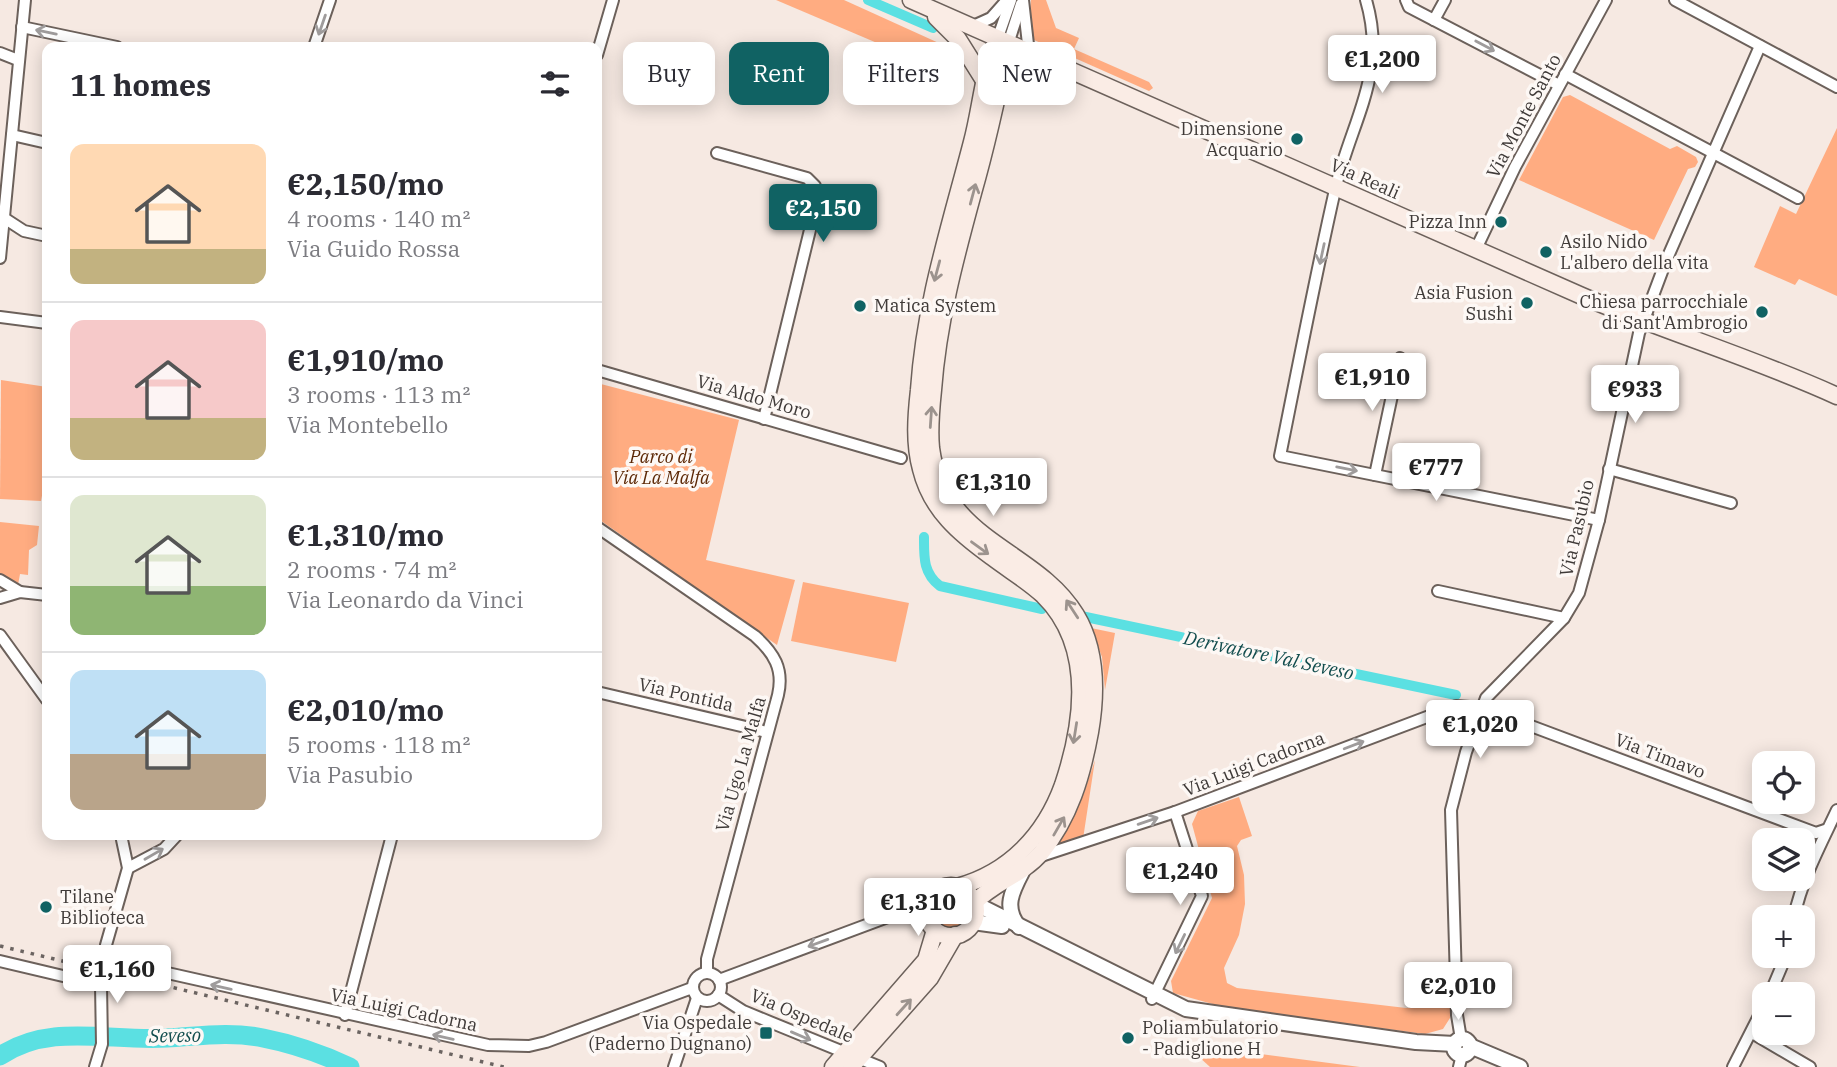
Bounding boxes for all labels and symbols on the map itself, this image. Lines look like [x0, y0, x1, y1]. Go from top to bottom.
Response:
one-way arrow [315, 14, 327, 36]
one-way arrow [35, 25, 58, 39]
pin: €1,200 [1325, 36, 1439, 95]
one-way arrow [1474, 40, 1494, 54]
street label: Via Monte Santo [1481, 50, 1566, 182]
place label: Dimensione Acquario [1181, 117, 1283, 161]
marker: Dimensione Acquario [1289, 131, 1305, 147]
street label: Via Reali [1327, 153, 1404, 204]
one-way arrow [967, 183, 980, 206]
pin: €2,150 [766, 184, 880, 244]
place label: Pizza Inn [1409, 210, 1487, 233]
marker: Pizza Inn [1493, 214, 1509, 230]
place label: Asilo Nido L'albero della vita [1560, 230, 1709, 274]
one-way arrow [1315, 242, 1329, 265]
marker: Asilo Nido L'albero della vita [1538, 244, 1554, 260]
one-way arrow [930, 260, 943, 282]
place label: Asia Fusion Sushi [1414, 281, 1513, 325]
place label: Chiesa parrocchiale di Sant'Ambrogio [1579, 290, 1748, 334]
place label: Matica System [874, 294, 996, 317]
marker: Asia Fusion Sushi [1519, 295, 1535, 311]
marker: Matica System [852, 298, 868, 314]
marker: Chiesa parrocchiale di Sant'Ambrogio [1754, 304, 1770, 320]
pin: €1,910 [1315, 354, 1429, 413]
pin: €933 [1594, 366, 1676, 425]
street label: Via Aldo Moro [694, 369, 814, 424]
one-way arrow [925, 406, 938, 429]
pin: €777 [1395, 444, 1477, 503]
park label: Parco di Via La Malfa [612, 445, 710, 489]
pin: €1,310 [936, 458, 1050, 518]
one-way arrow [1335, 463, 1358, 477]
street label: Via Pasubio [1554, 477, 1599, 579]
one-way arrow [970, 541, 989, 555]
one-way arrow [1065, 600, 1079, 619]
water label: Derivatore Val Seveso [1181, 625, 1356, 685]
street label: Via Pontida [636, 672, 736, 717]
street label: Via Ugo La Malfa [710, 693, 771, 834]
pin: €1,020 [1423, 700, 1537, 760]
one-way arrow [1069, 721, 1082, 744]
street label: Via Luigi Cadorna [1180, 726, 1328, 801]
street label: Via Timavo [1612, 728, 1709, 783]
one-way arrow [1342, 737, 1364, 750]
one-way arrow [1136, 814, 1158, 826]
one-way arrow [1052, 816, 1066, 836]
one-way arrow [144, 847, 164, 861]
pin: €1,240 [1123, 848, 1237, 907]
pin: €1,310 [861, 878, 975, 938]
place label: Tilane Biblioteca [60, 885, 145, 929]
marker: Tilane Biblioteca [38, 899, 54, 915]
one-way arrow [1172, 933, 1186, 954]
one-way arrow [807, 938, 829, 950]
pin: €1,160 [60, 946, 174, 1005]
pin: €2,010 [1401, 962, 1515, 1022]
one-way arrow [210, 980, 233, 993]
street label: Via Luigi Cadorna [328, 983, 480, 1036]
street label: Via Ospedale [747, 984, 857, 1048]
one-way arrow [896, 998, 912, 1016]
place label: Via Ospedale (Paderno Dugnano) [588, 1011, 752, 1055]
place label: Poliambulatorio - Padiglione H [1142, 1016, 1278, 1060]
water label: Seveso [148, 1023, 201, 1047]
marker: Via Ospedale (Paderno Dugnano) [758, 1025, 774, 1041]
one-way arrow [432, 1030, 455, 1043]
one-way arrow [790, 1030, 812, 1043]
marker: Poliambulatorio - Padiglione H [1120, 1030, 1136, 1046]

